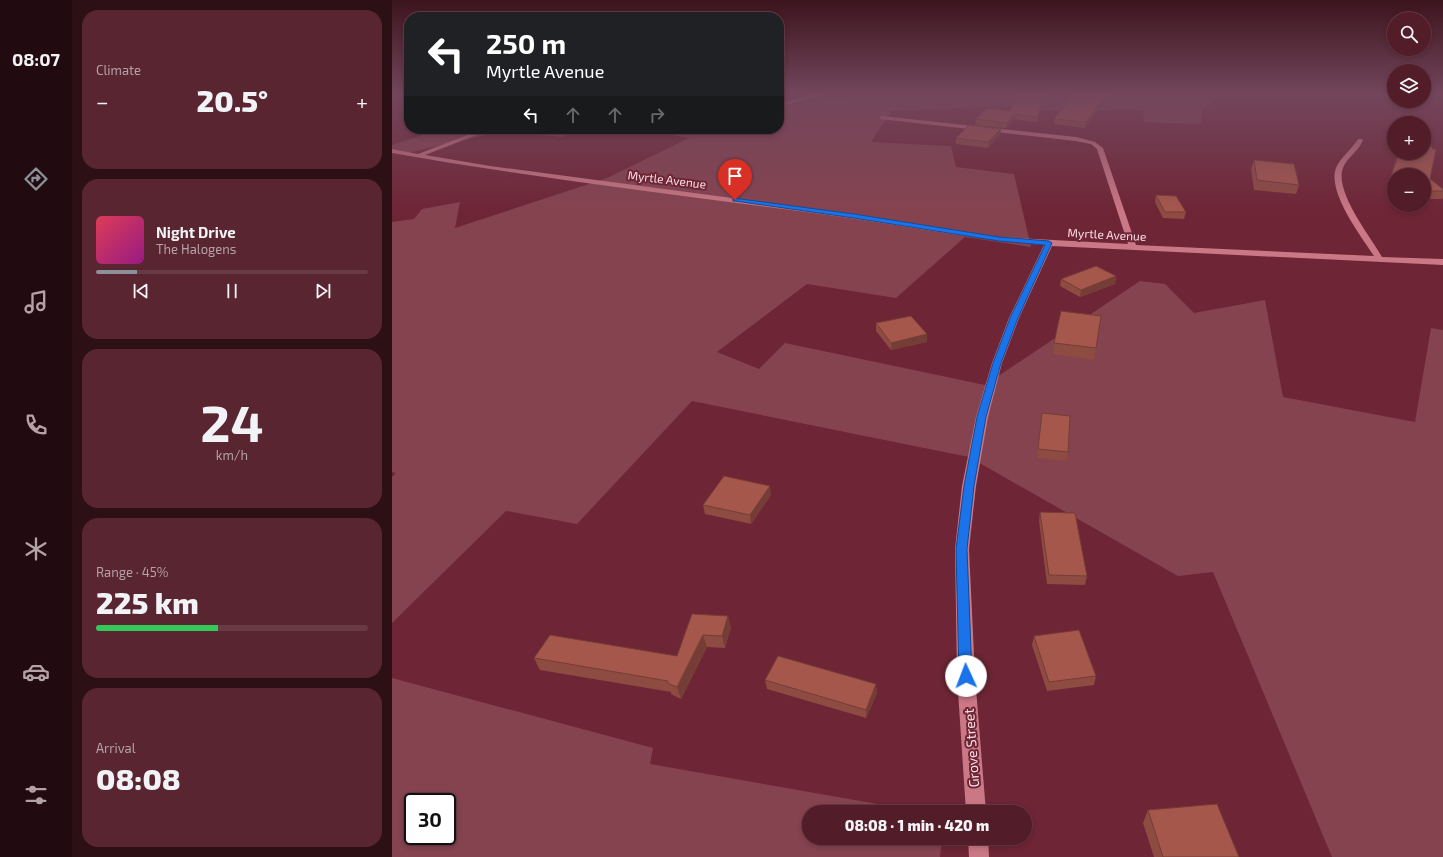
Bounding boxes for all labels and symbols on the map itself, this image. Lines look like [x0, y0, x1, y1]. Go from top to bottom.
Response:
pin [718, 159, 752, 200]
street label: Myrtle Avenue [627, 167, 707, 191]
street label: Myrtle Avenue [1067, 225, 1147, 243]
position arrow [945, 655, 987, 697]
street label: Grove Street [960, 708, 982, 788]
speed limit sign: 30 [404, 793, 456, 845]

